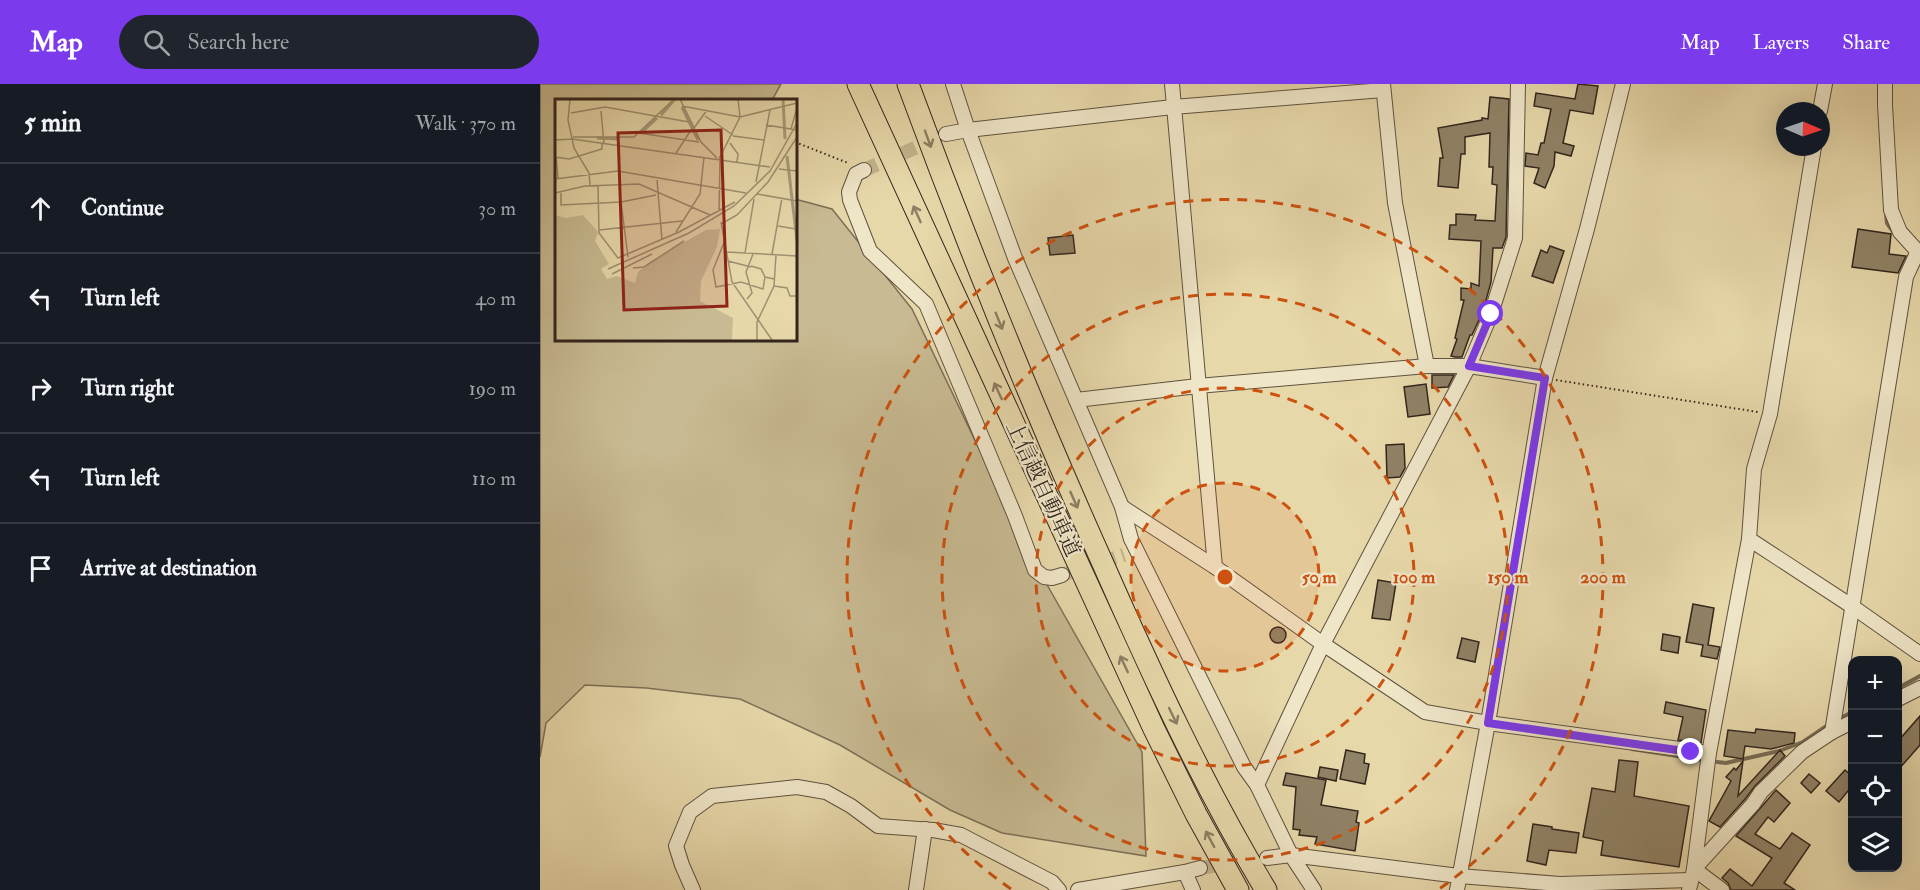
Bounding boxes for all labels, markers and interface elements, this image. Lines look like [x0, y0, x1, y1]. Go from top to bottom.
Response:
search box [119, 15, 539, 69]
text: Map [30, 25, 83, 60]
icon: search [140, 26, 173, 59]
text: Search here [188, 28, 289, 56]
text: Map [1680, 29, 1720, 56]
text: Layers [1753, 29, 1809, 56]
text: Share [1842, 29, 1890, 56]
inset map [555, 99, 796, 340]
north arrow [1776, 102, 1830, 156]
text: 5 min [24, 107, 81, 139]
text: Walk · 370 m [415, 111, 516, 136]
one-way arrow [923, 129, 934, 148]
icon: ahead [24, 192, 57, 225]
text: Continue [81, 194, 164, 222]
text: 30 m [478, 196, 516, 221]
one-way arrow [911, 205, 922, 223]
icon: left [24, 282, 57, 315]
text: Turn left [81, 284, 160, 312]
text: 40 m [475, 286, 516, 311]
route start [1477, 300, 1503, 326]
one-way arrow [994, 311, 1005, 329]
icon: right [24, 372, 57, 405]
text: Turn right [81, 374, 174, 402]
text: 190 m [469, 376, 516, 401]
one-way arrow [992, 383, 1004, 401]
street label: 上信越自動車道 [1000, 417, 1086, 561]
icon: left [24, 462, 57, 495]
text: Turn left [81, 464, 160, 492]
text: 110 m [472, 466, 516, 491]
one-way arrow [1069, 491, 1080, 509]
icon: arrive [24, 552, 57, 585]
text: Arrive at destination [81, 554, 257, 582]
text: 50 m [1302, 566, 1337, 589]
text: 100 m [1393, 566, 1436, 589]
text: 150 m [1487, 566, 1530, 589]
text: 200 m [1580, 566, 1627, 589]
centre of rings [1215, 567, 1235, 587]
one-way arrow [1117, 655, 1129, 673]
map controls [1848, 656, 1902, 872]
button: + [1848, 656, 1902, 710]
one-way arrow [1167, 707, 1179, 725]
button: − [1848, 710, 1902, 764]
route end [1677, 738, 1703, 764]
button: locate [1848, 764, 1902, 818]
button: layers [1848, 818, 1902, 872]
one-way arrow [1203, 830, 1215, 848]

